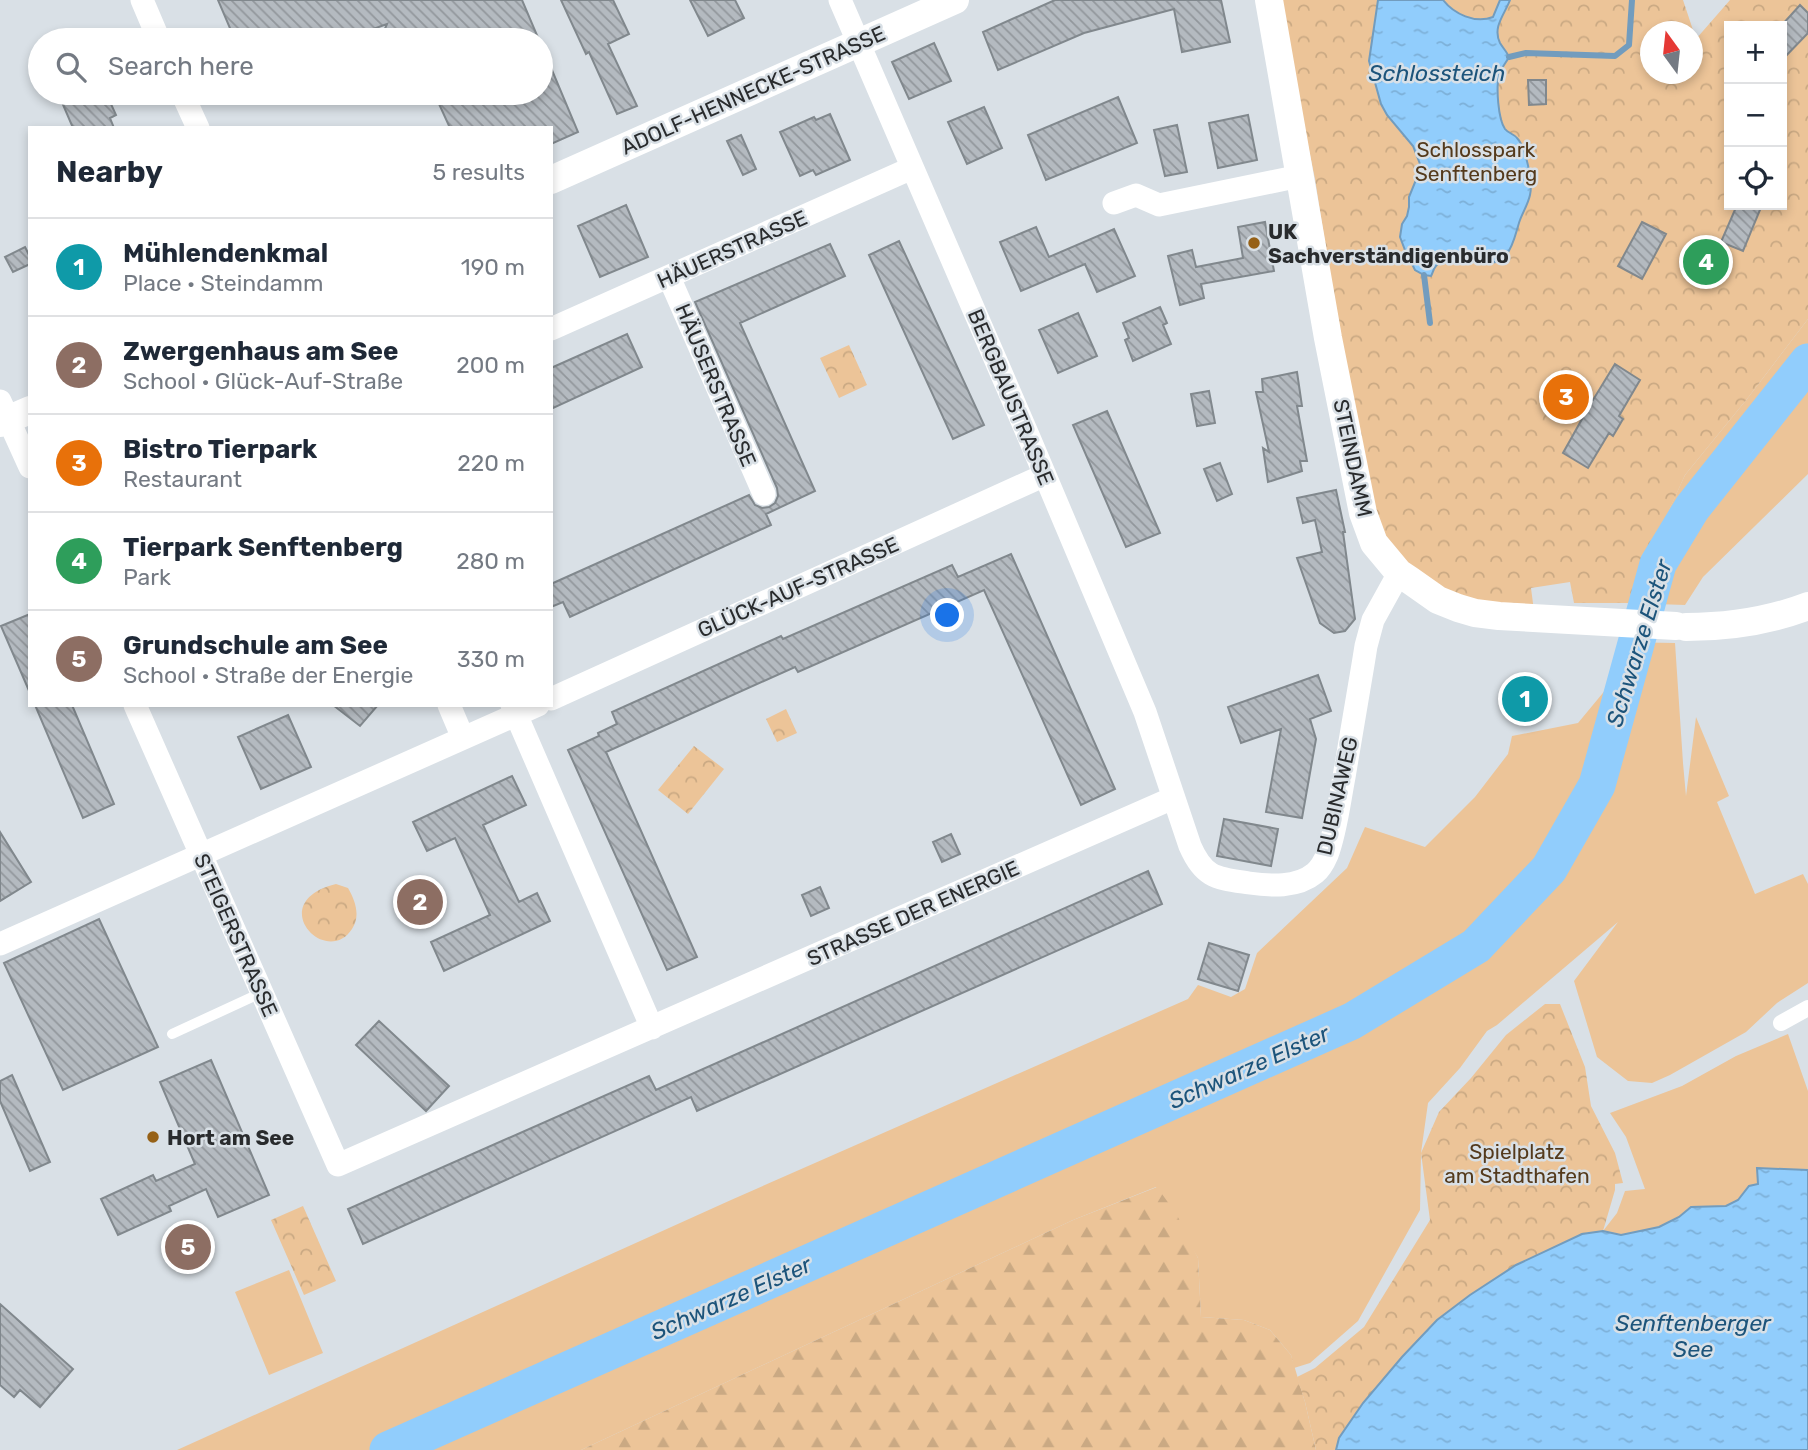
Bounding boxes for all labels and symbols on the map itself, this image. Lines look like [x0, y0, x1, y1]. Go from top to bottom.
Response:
street label: ADOLF-HENNECKE-STRASSE [617, 20, 889, 160]
north arrow [1640, 21, 1703, 84]
water label: Schlossteich [1368, 59, 1506, 87]
park label: Schlosspark Senftenberg [1415, 137, 1537, 186]
street label: HÄUERSTRASSE [653, 205, 811, 293]
place label: UK Sachverständigenbüro [1268, 219, 1509, 268]
marker: UK Sachverständigenbüro [1246, 235, 1262, 251]
pin: 4 [1683, 236, 1729, 288]
street label: HÄUSERSTRASSE [670, 300, 762, 470]
street label: BERGBAUSTRASSE [963, 305, 1059, 489]
pin: 3 [1543, 371, 1589, 423]
street label: STEINDAMM [1328, 397, 1378, 519]
street label: GLÜCK-AUF-STRASSE [694, 531, 902, 643]
water label: Schwarze Elster [1600, 555, 1678, 730]
your location [930, 598, 964, 632]
pin: 1 [1502, 673, 1548, 725]
street label: DUBINAWEG [1311, 734, 1363, 858]
street label: STEIGERSTRASSE [189, 850, 283, 1020]
street label: STRASSE DER ENERGIE [803, 855, 1023, 971]
pin: 2 [397, 876, 443, 928]
water label: Schwarze Elster [1164, 1019, 1335, 1115]
place label: Hort am See [167, 1125, 294, 1150]
marker: Hort am See [145, 1129, 161, 1145]
park label: Spielplatz am Stadthafen [1444, 1139, 1590, 1188]
pin: 5 [165, 1221, 211, 1273]
water label: Schwarze Elster [646, 1250, 817, 1346]
water label: Senftenberger See [1615, 1309, 1772, 1363]

